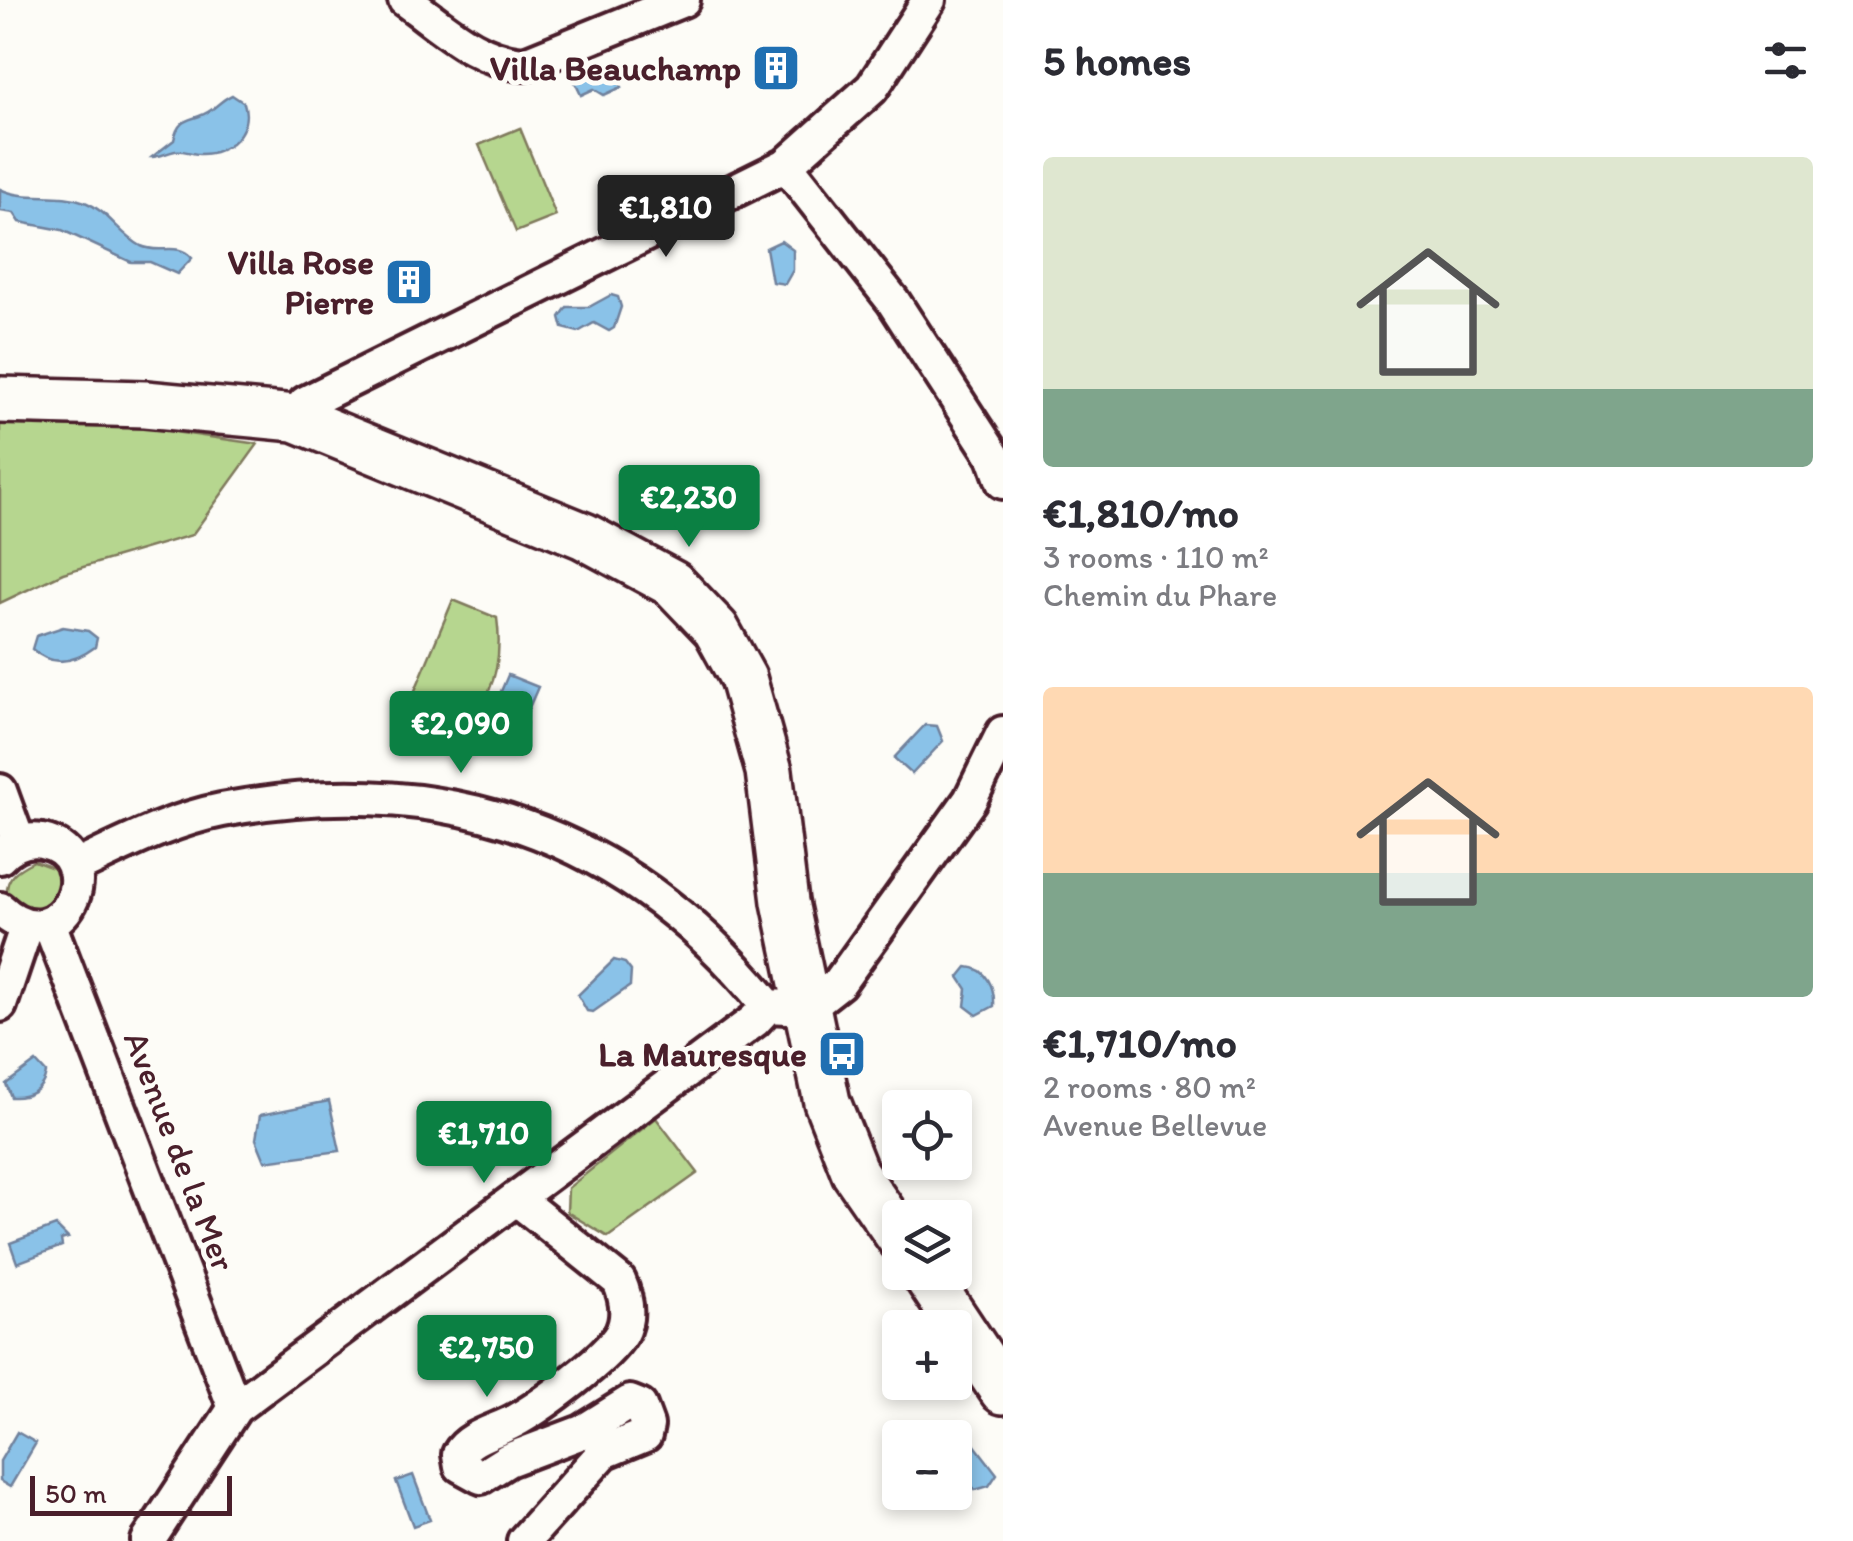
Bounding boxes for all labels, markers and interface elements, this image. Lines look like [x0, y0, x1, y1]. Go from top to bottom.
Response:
icon: filters [1758, 33, 1813, 88]
text: 5 homes [1043, 35, 1191, 86]
building icon: Villa Beauchamp [750, 42, 802, 94]
place label: Villa Beauchamp [490, 47, 741, 89]
pin: €1,810 [585, 175, 747, 260]
text: €1,810 [620, 188, 712, 226]
icon: home [1338, 222, 1518, 402]
place label: Villa Rose Pierre [228, 241, 374, 323]
building icon: Villa Rose Pierre [383, 256, 435, 308]
pin: €2,230 [608, 465, 770, 550]
text: €2,230 [641, 478, 737, 516]
text: €1,810/mo [1043, 487, 1239, 538]
text: 3 rooms · 110 m² [1043, 538, 1269, 576]
text: Chemin du Phare [1043, 576, 1277, 614]
pin: €2,090 [380, 691, 542, 776]
text: €2,090 [412, 704, 510, 742]
icon: home [1338, 752, 1518, 932]
text: €1,710/mo [1043, 1017, 1237, 1068]
street label: Avenue de la Mer [115, 1025, 245, 1277]
bus stop icon: La Mauresque [816, 1028, 868, 1080]
place label: La Mauresque [598, 1033, 807, 1075]
text: 2 rooms · 80 m² [1043, 1068, 1256, 1106]
map controls [882, 1090, 972, 1510]
button: locate [882, 1090, 972, 1180]
pin: €1,710 [403, 1101, 565, 1186]
text: Avenue Bellevue [1043, 1106, 1267, 1144]
text: €1,710 [438, 1114, 530, 1152]
button: layers [882, 1200, 972, 1290]
button: + [882, 1310, 972, 1400]
pin: €2,750 [406, 1315, 568, 1400]
text: €2,750 [439, 1328, 535, 1366]
button: − [882, 1420, 972, 1510]
scale bar [30, 1471, 232, 1516]
text: 50 m [45, 1476, 107, 1510]

